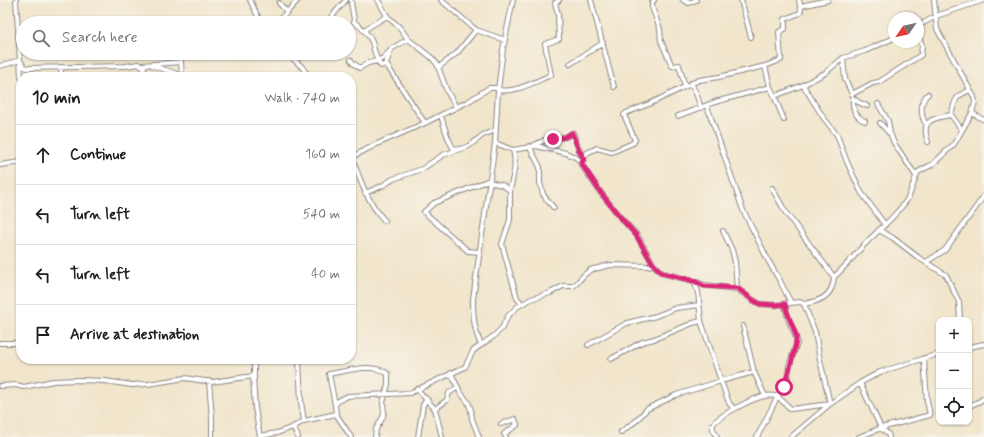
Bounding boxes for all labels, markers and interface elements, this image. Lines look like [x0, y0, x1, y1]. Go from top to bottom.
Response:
north arrow [888, 12, 924, 48]
search box [16, 16, 356, 60]
icon: search [30, 27, 52, 49]
text: Search here [62, 28, 138, 48]
text: 10 min [32, 87, 81, 109]
text: Walk · 740 m [264, 90, 340, 107]
route end [544, 130, 562, 148]
icon: ahead [32, 144, 54, 166]
text: Continue [70, 145, 126, 165]
text: 160 m [305, 146, 340, 163]
icon: left [32, 204, 54, 226]
text: Turn left [70, 205, 130, 225]
text: 540 m [303, 206, 340, 223]
icon: left [32, 264, 54, 286]
text: Turn left [70, 265, 130, 285]
text: 40 m [311, 266, 340, 283]
map controls [936, 317, 972, 425]
button: + [936, 317, 972, 353]
icon: arrive [32, 324, 54, 346]
text: Arrive at destination [70, 325, 199, 345]
button: − [936, 353, 972, 389]
route start [775, 378, 793, 396]
button: locate [936, 389, 972, 425]

